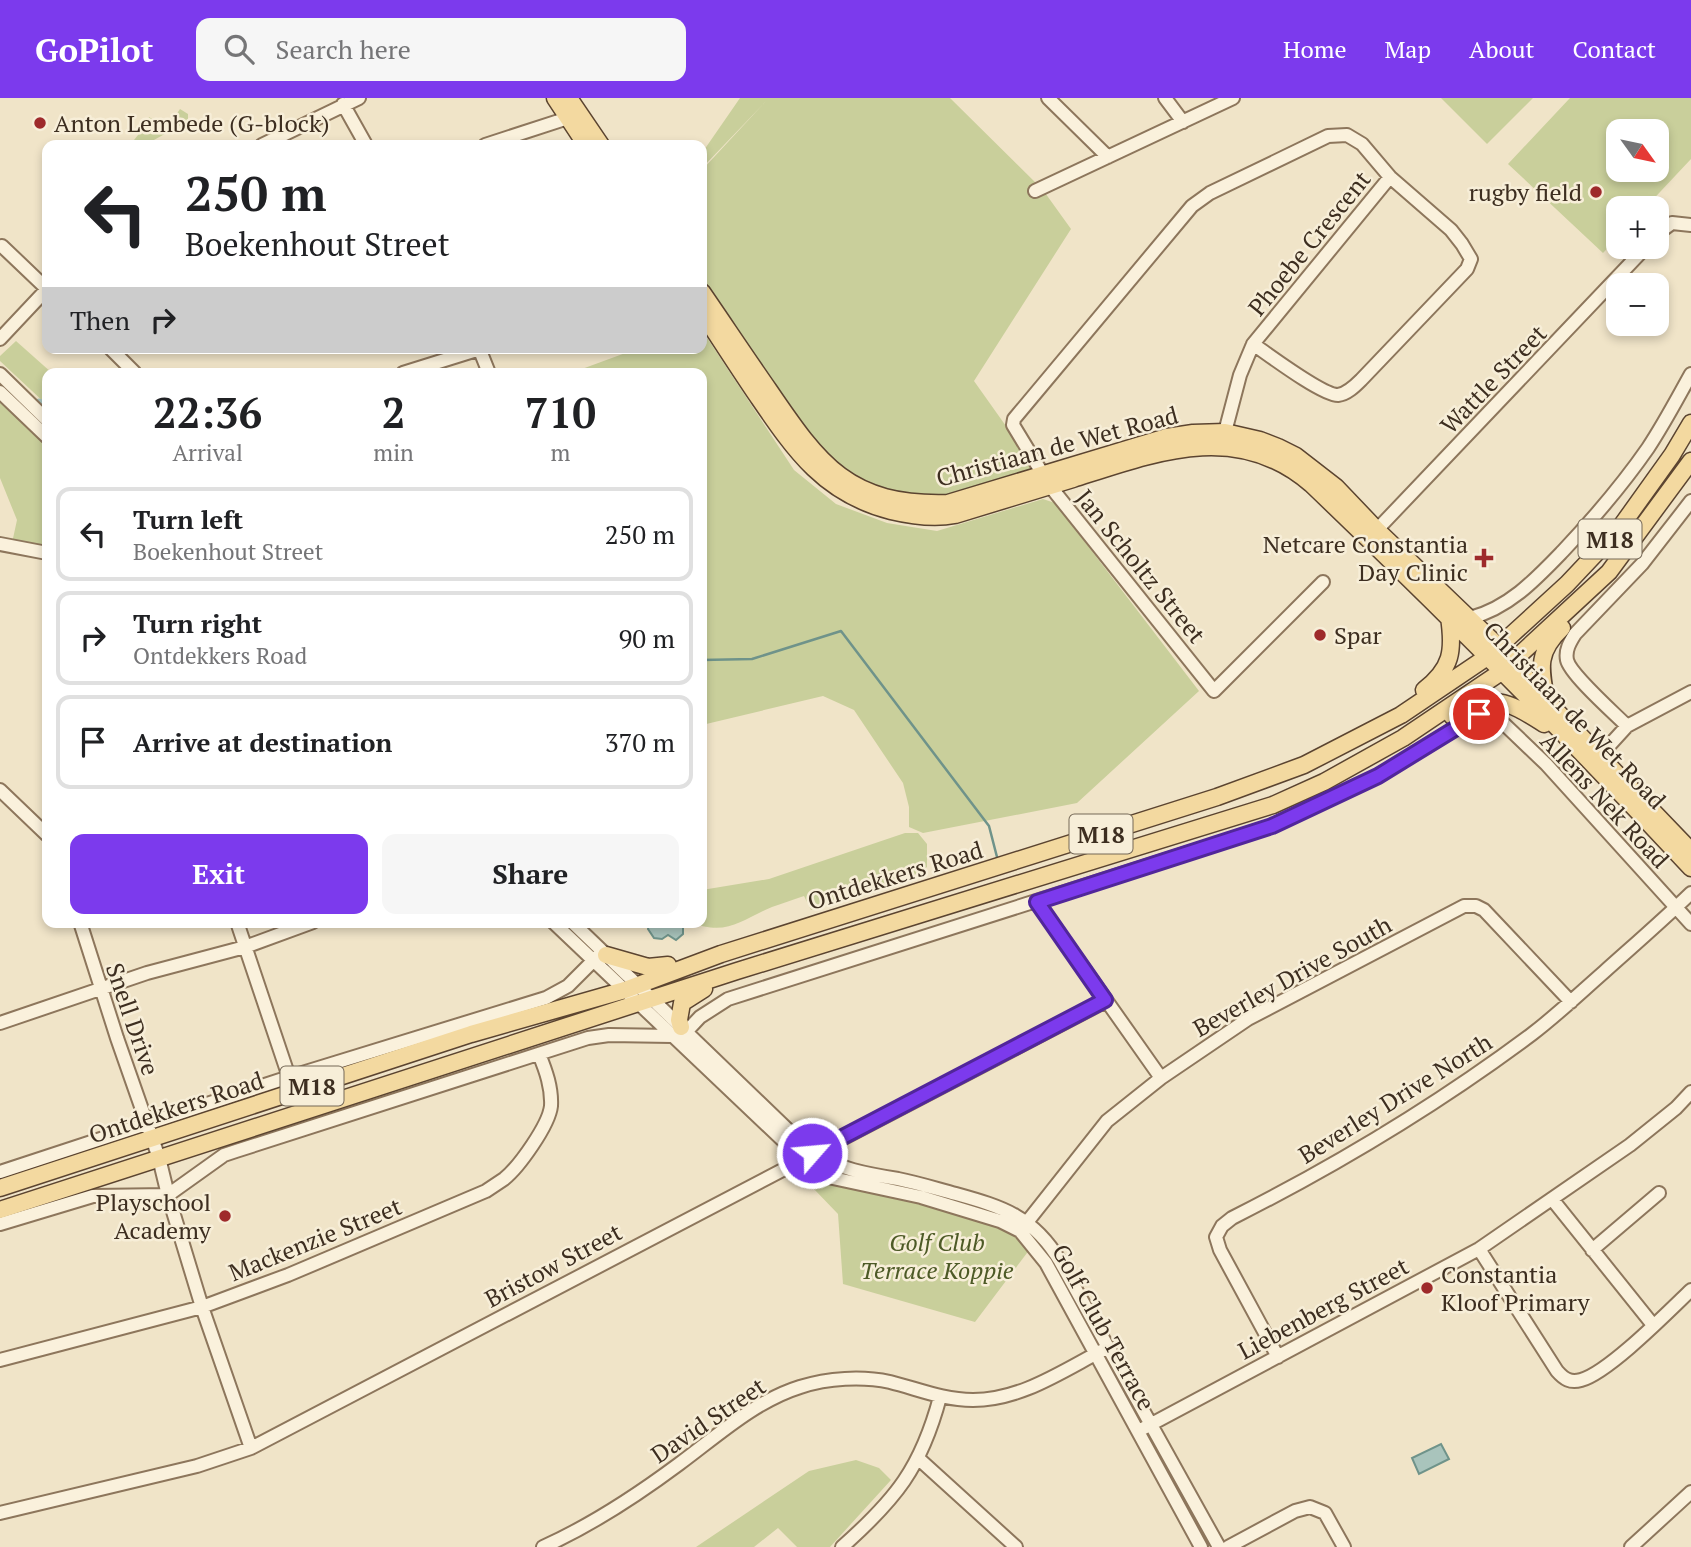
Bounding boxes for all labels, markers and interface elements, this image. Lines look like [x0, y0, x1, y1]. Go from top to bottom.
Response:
search box [196, 18, 686, 81]
text: GoPilot [35, 28, 154, 71]
icon: search [220, 30, 258, 68]
text: Search here [276, 32, 411, 66]
text: Home [1283, 33, 1347, 65]
text: Map [1385, 33, 1431, 65]
text: About [1469, 33, 1535, 65]
text: Contact [1573, 33, 1656, 65]
place label: Anton Lembede (G-block) [54, 107, 330, 139]
marker: Anton Lembede (G-block) [32, 115, 48, 131]
north arrow [1606, 119, 1670, 182]
map controls [1606, 119, 1669, 336]
text: 250 m [185, 160, 327, 225]
street label: Phoebe Crescent [1241, 164, 1377, 322]
icon: left [70, 168, 161, 259]
place label: rugby field [1469, 176, 1582, 208]
marker: rugby field [1588, 184, 1604, 200]
button: + [1606, 196, 1669, 259]
text: Boekenhout Street [185, 223, 450, 265]
button: − [1606, 273, 1669, 336]
icon: right [144, 301, 182, 339]
text: Then [70, 303, 130, 337]
street label: Wattle Street [1433, 317, 1553, 440]
text: 22:36 [153, 384, 262, 440]
text: 2 [382, 384, 405, 440]
text: 710 [525, 384, 596, 440]
street label: Christiaan de Wet Road [932, 398, 1182, 494]
text: Arrival [172, 437, 243, 468]
text: min [373, 437, 414, 468]
text: m [550, 437, 570, 468]
street label: Jan Scholtz Street [1069, 482, 1213, 650]
text: Turn left [133, 502, 243, 536]
icon: left [74, 515, 112, 553]
text: 250 m [605, 517, 675, 551]
road number: M18 [1578, 520, 1642, 559]
place label: Netcare Constantia Day Clinic [1263, 528, 1468, 588]
text: Boekenhout Street [133, 536, 323, 567]
marker: Netcare Constantia Day Clinic [1474, 548, 1494, 568]
text: Turn right [133, 606, 262, 640]
street label: Christiaan de Wet Road [1477, 614, 1673, 816]
icon: right [74, 619, 112, 657]
place label: Spar [1334, 619, 1383, 651]
text: 90 m [619, 621, 675, 655]
marker: Spar [1312, 627, 1328, 643]
text: Ontdekkers Road [133, 640, 307, 671]
pin [1449, 684, 1509, 744]
icon: arrive [1460, 695, 1498, 733]
icon: arrive [74, 723, 112, 761]
text: Arrive at destination [133, 725, 392, 759]
text: 370 m [605, 725, 675, 759]
street label: Allens Nek Road [1534, 725, 1676, 875]
road number: M18 [1070, 814, 1132, 854]
street label: Ontdekkers Road [803, 833, 987, 917]
button: Exit [70, 834, 368, 914]
button: Share [382, 834, 679, 914]
street label: Beverley Drive South [1187, 908, 1397, 1044]
street label: Snell Drive [99, 959, 167, 1079]
street label: Beverley Drive North [1292, 1026, 1498, 1170]
street label: Ontdekkers Road [85, 1064, 267, 1150]
road number: M18 [280, 1066, 344, 1105]
position arrow [775, 1116, 849, 1190]
place label: Playschool Academy [96, 1186, 212, 1246]
street label: Mackenzie Street [224, 1190, 406, 1288]
marker: Playschool Academy [217, 1208, 233, 1224]
street label: Bristow Street [479, 1215, 627, 1315]
park label: Golf Club Terrace Koppie [860, 1226, 1014, 1286]
street label: Golf Club Terrace [1045, 1238, 1163, 1416]
street label: Liebenberg Street [1232, 1250, 1414, 1366]
place label: Constantia Kloof Primary [1441, 1258, 1590, 1318]
marker: Constantia Kloof Primary [1419, 1280, 1435, 1296]
street label: David Street [644, 1370, 772, 1470]

